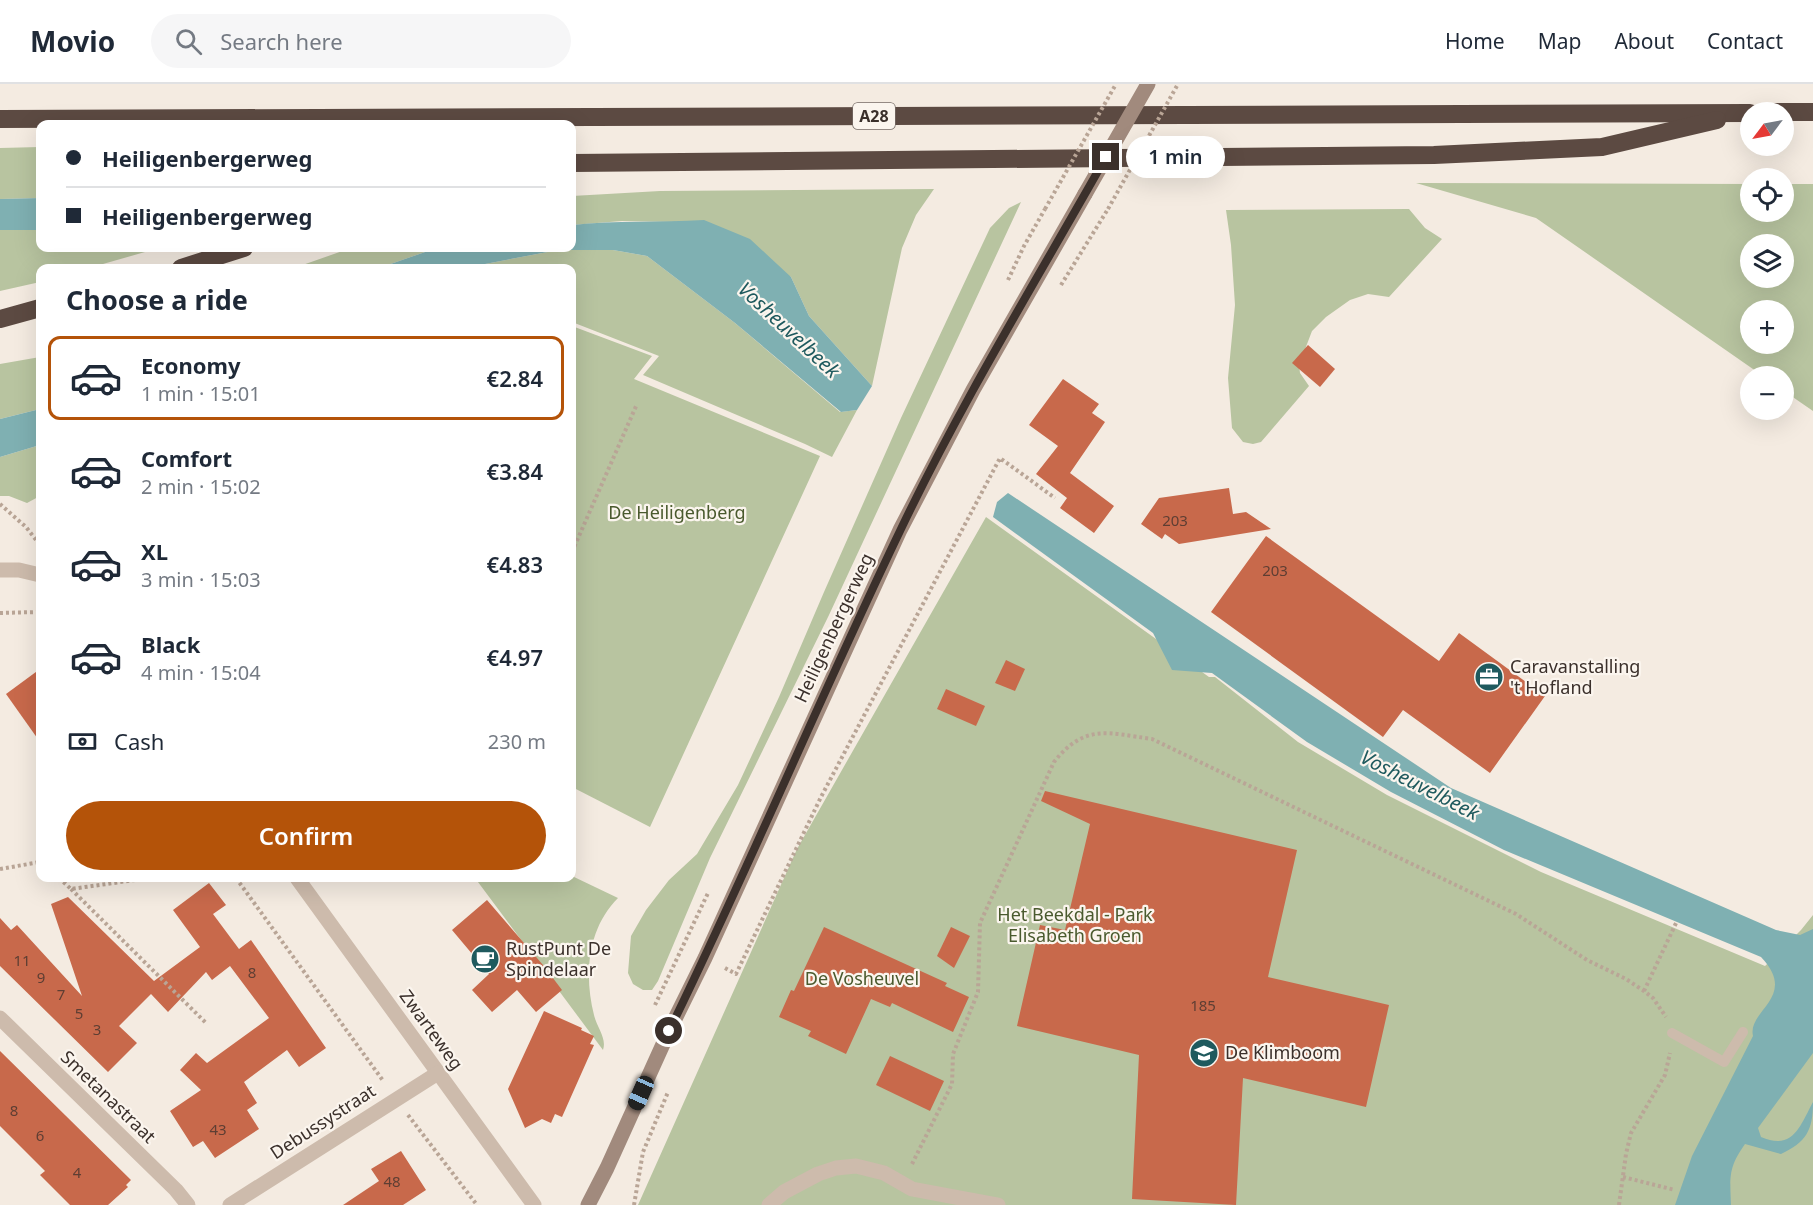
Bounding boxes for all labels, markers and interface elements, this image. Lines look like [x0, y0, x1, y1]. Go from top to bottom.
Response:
search box [151, 14, 571, 68]
text: Movio [30, 22, 115, 60]
icon: search [172, 25, 205, 58]
text: Search here [220, 26, 343, 56]
text: Home [1445, 27, 1505, 55]
text: Map [1538, 27, 1581, 55]
text: About [1614, 27, 1674, 55]
text: Contact [1707, 27, 1783, 55]
north arrow [1740, 102, 1794, 156]
map controls [1740, 102, 1794, 420]
road number: A28 [853, 103, 895, 129]
callout: 1 min [1127, 136, 1226, 178]
text: Heiligenbergerweg [102, 143, 312, 173]
route end [1092, 143, 1119, 170]
text: 1 min [1148, 143, 1203, 170]
button: locate [1740, 168, 1794, 222]
text: Heiligenbergerweg [102, 201, 312, 231]
button: layers [1740, 234, 1794, 288]
water label: Vosheuvelbeek [733, 276, 847, 384]
text: Choose a ride [66, 281, 248, 318]
button: + [1740, 300, 1794, 354]
text: Economy [141, 350, 240, 380]
icon: car [69, 351, 123, 405]
text: €2.84 [487, 363, 543, 393]
button: − [1740, 366, 1794, 420]
text: 1 min · 15:01 [141, 380, 261, 407]
text: Comfort [141, 443, 232, 473]
icon: car [69, 444, 123, 498]
text: €3.84 [487, 456, 543, 486]
text: 2 min · 15:02 [141, 473, 261, 500]
park label: De Heiligenberg [608, 500, 746, 524]
house number: 203 [1162, 510, 1188, 530]
text: XL [141, 536, 168, 566]
icon: car [69, 537, 123, 591]
text: €4.83 [487, 549, 543, 579]
street label: Heiligenbergerweg [788, 549, 878, 706]
house number: 203 [1262, 560, 1288, 580]
text: 3 min · 15:03 [141, 566, 261, 593]
text: Black [141, 629, 200, 659]
icon: car [69, 630, 123, 684]
text: €4.97 [487, 642, 543, 672]
place label: Caravanstalling 't Hofland [1510, 654, 1640, 699]
text: 4 min · 15:04 [141, 659, 261, 686]
office icon: Caravanstalling 't Hofland [1473, 661, 1505, 693]
icon: cash [66, 725, 99, 758]
text: Cash [114, 726, 164, 756]
text: 230 m [488, 728, 546, 755]
water label: Vosheuvelbeek [1356, 743, 1485, 826]
button: Confirm [66, 801, 546, 870]
park label: Het Beekdal - Park Elisabeth Groen [997, 902, 1153, 947]
place label: RustPunt De Spindelaar [506, 936, 611, 981]
cafe icon: RustPunt De Spindelaar [469, 943, 501, 975]
house number: 11 [13, 950, 31, 970]
house number: 8 [248, 962, 256, 982]
park label: De Vosheuvel [805, 966, 919, 990]
house number: 9 [37, 967, 45, 987]
house number: 7 [57, 984, 65, 1004]
street label: Zwarteweg [395, 984, 469, 1074]
house number: 185 [1190, 995, 1216, 1015]
house number: 5 [75, 1003, 83, 1023]
route start [655, 1017, 682, 1044]
house number: 3 [93, 1019, 101, 1039]
school or university icon: De Klimboom [1188, 1037, 1220, 1069]
place label: De Klimboom [1225, 1040, 1340, 1064]
street label: Smetanastraat [56, 1045, 162, 1148]
car [625, 1073, 657, 1113]
street label: Debussystraat [265, 1078, 380, 1164]
house number: 8 [10, 1100, 18, 1120]
house number: 43 [209, 1119, 227, 1139]
house number: 6 [36, 1125, 44, 1145]
house number: 4 [73, 1162, 82, 1182]
house number: 48 [383, 1171, 401, 1191]

